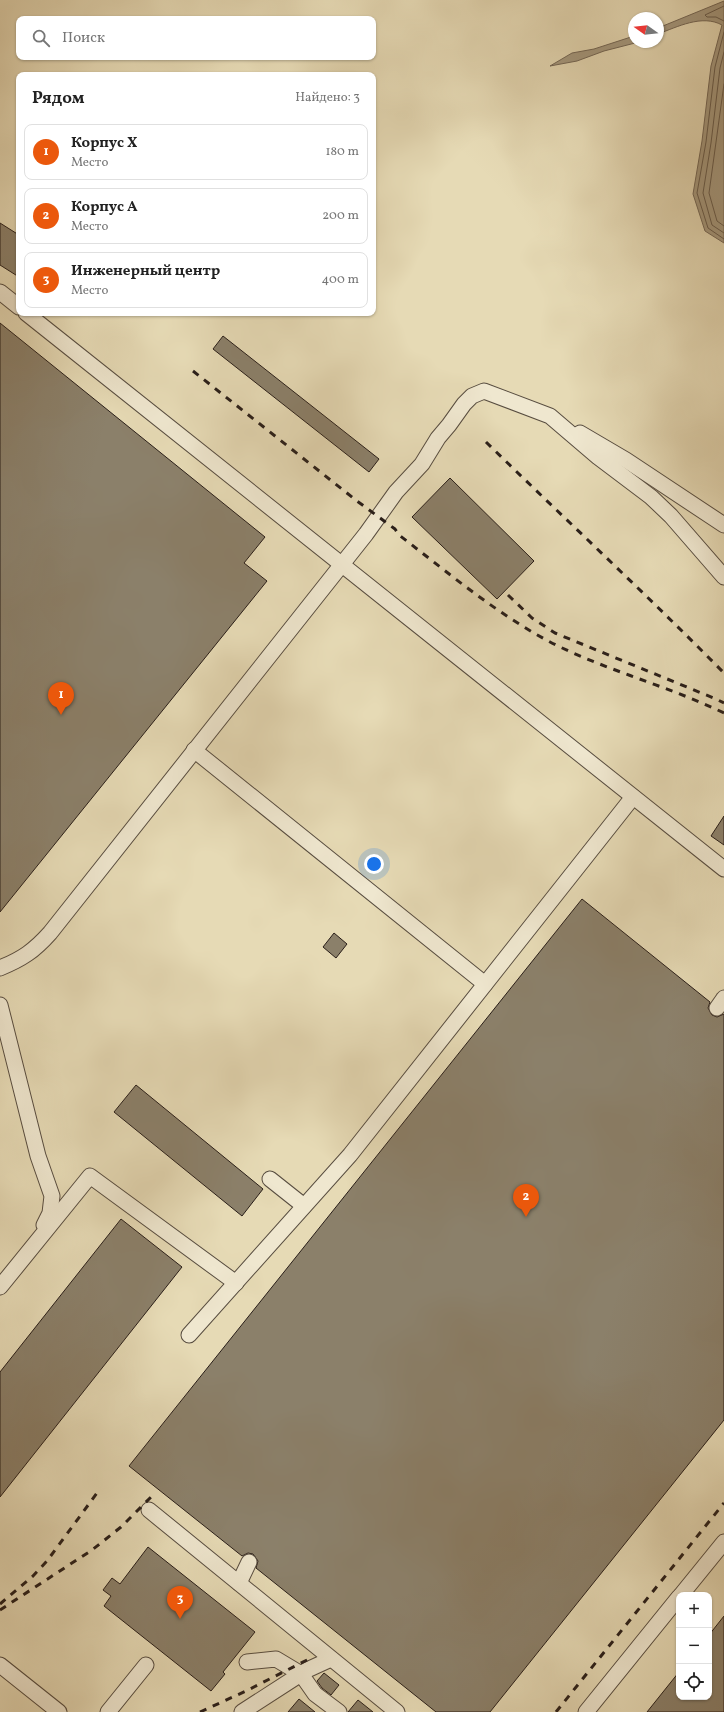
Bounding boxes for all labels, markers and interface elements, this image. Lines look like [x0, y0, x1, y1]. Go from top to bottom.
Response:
north arrow [628, 12, 664, 48]
search box [16, 16, 376, 60]
icon: search [30, 27, 52, 49]
text: Поиск [62, 28, 105, 49]
text: Рядом [32, 87, 85, 110]
text: Найдено: 3 [295, 89, 360, 107]
text: Корпус Х [71, 133, 138, 154]
text: 1 [43, 143, 49, 161]
text: 180 m [325, 143, 359, 161]
text: Место [71, 154, 108, 172]
text: Корпус А [71, 197, 138, 218]
text: 2 [43, 207, 49, 225]
text: 200 m [322, 207, 359, 225]
text: Место [71, 218, 108, 236]
text: Инженерный центр [71, 261, 220, 282]
text: 3 [43, 271, 49, 289]
text: 400 m [322, 271, 359, 289]
text: Место [71, 282, 108, 300]
pin: 1 [48, 682, 74, 715]
your location [364, 854, 384, 874]
pin: 2 [513, 1184, 539, 1217]
pin: 3 [167, 1586, 193, 1619]
map controls [676, 1592, 712, 1700]
button: + [676, 1592, 712, 1628]
button: − [676, 1628, 712, 1664]
button: locate [676, 1664, 712, 1700]

